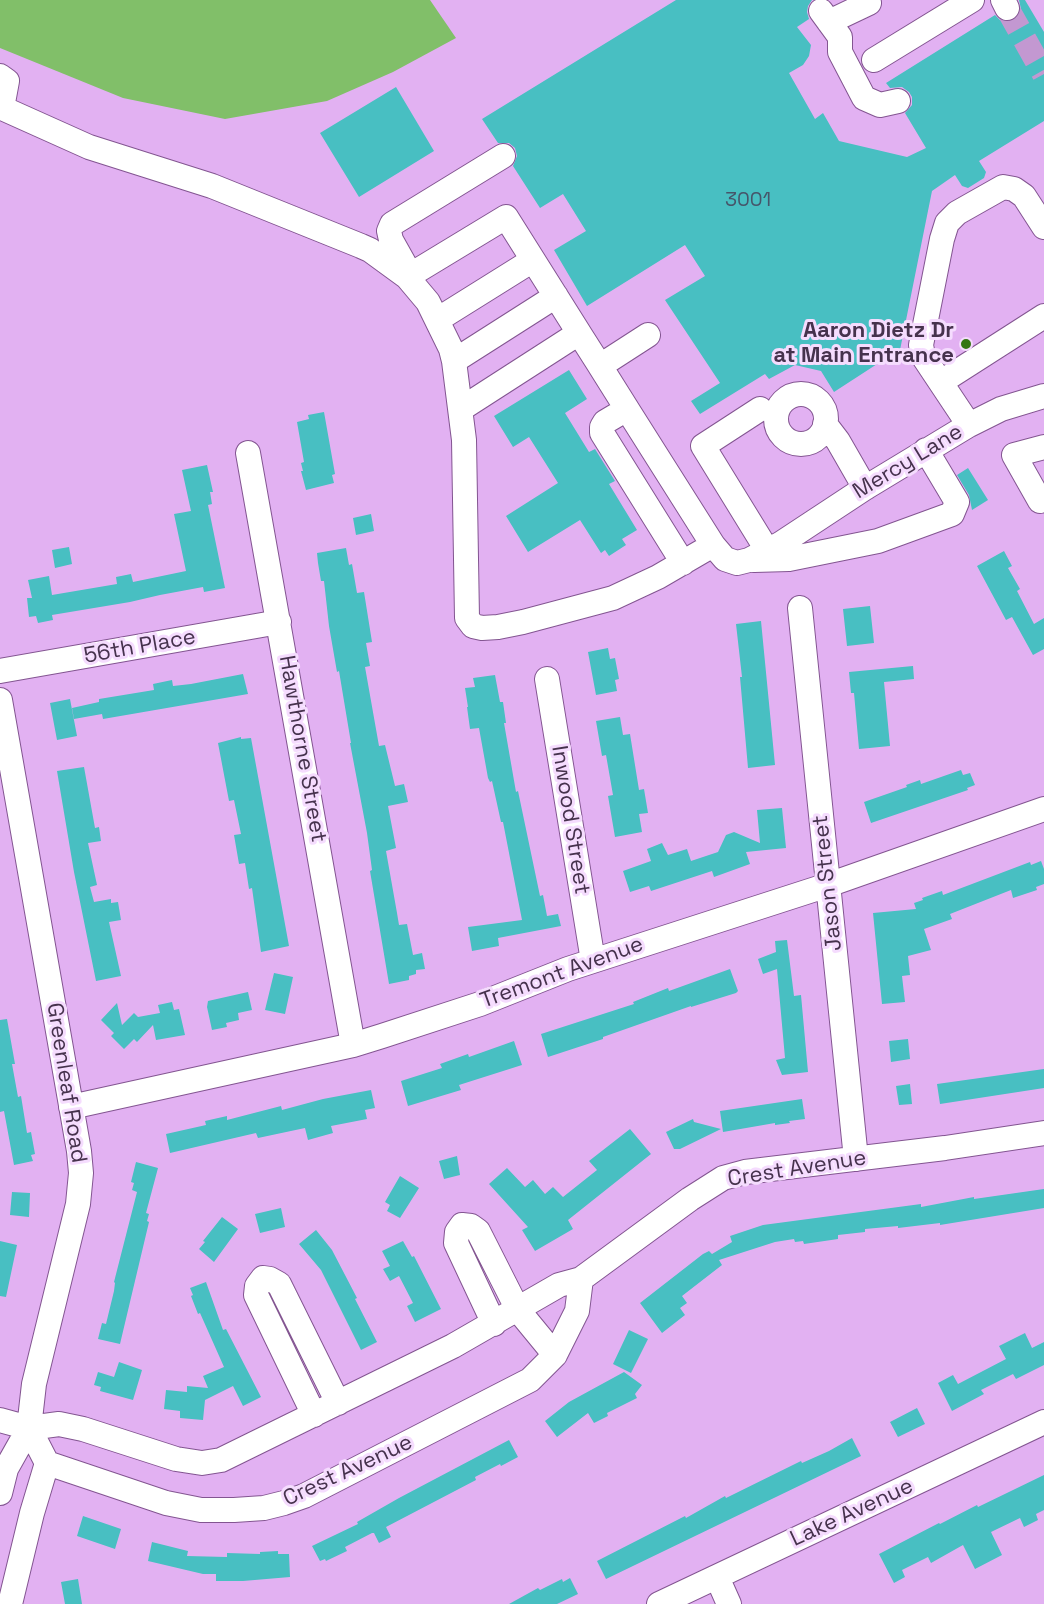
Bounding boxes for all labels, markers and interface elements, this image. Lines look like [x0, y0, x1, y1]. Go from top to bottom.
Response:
house number: 3001 [725, 189, 771, 213]
place label: Aaron Dietz Dr at Main Entrance [774, 318, 954, 370]
marker: Aaron Dietz Dr at Main Entrance [959, 337, 973, 351]
street label: Mercy Lane [848, 419, 968, 505]
street label: 56th Place [82, 624, 198, 670]
street label: Hawthorne Street [273, 653, 331, 845]
street label: Inwood Street [545, 744, 595, 896]
street label: Jason Street [808, 814, 848, 952]
street label: Tremont Avenue [477, 931, 647, 1015]
street label: Greenleaf Road [40, 1001, 92, 1165]
street label: Crest Avenue [726, 1145, 868, 1193]
street label: Crest Avenue [279, 1429, 417, 1513]
street label: Lake Avenue [786, 1473, 918, 1553]

